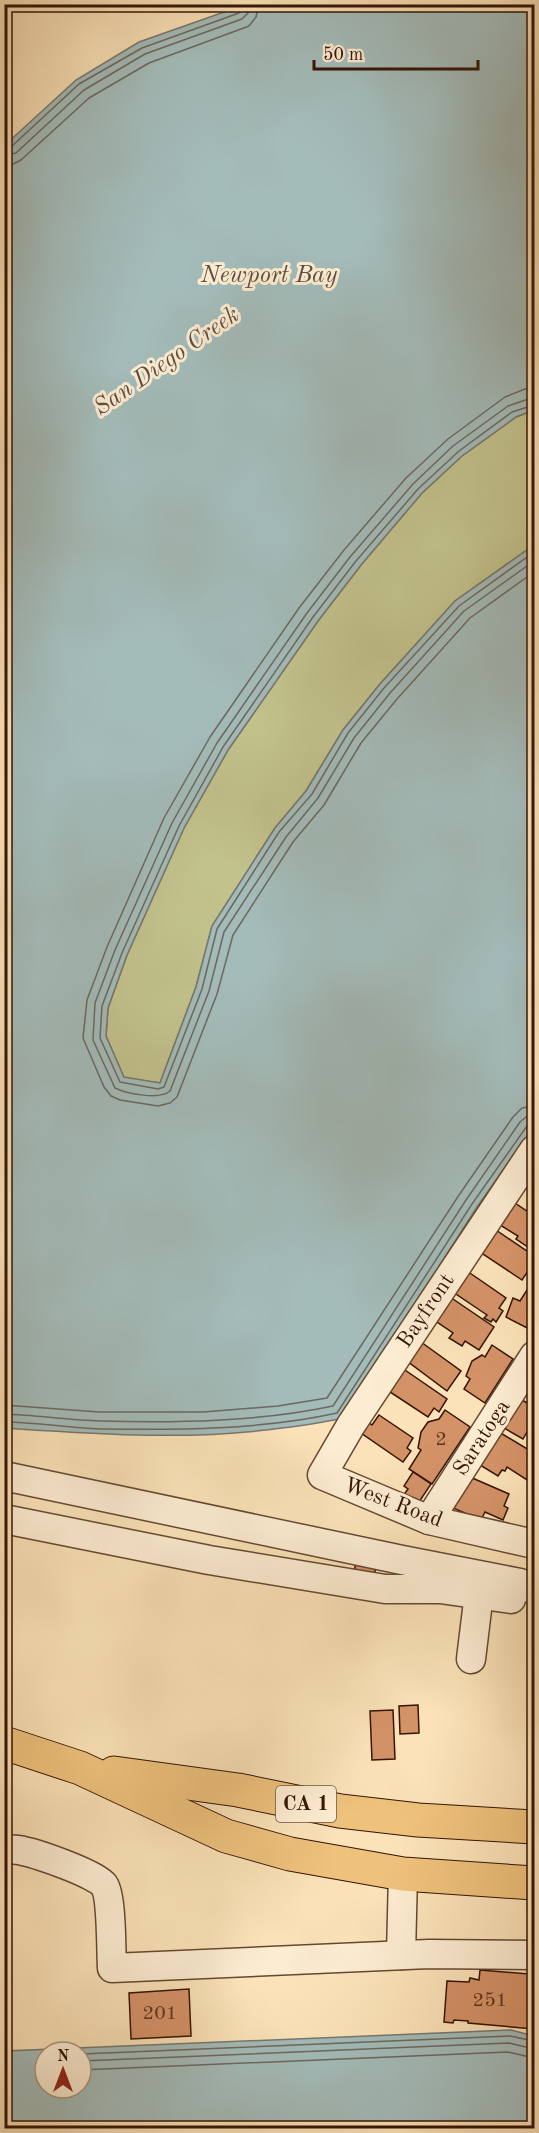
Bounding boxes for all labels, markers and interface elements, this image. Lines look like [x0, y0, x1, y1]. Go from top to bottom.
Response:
scale bar [314, 33, 478, 71]
text: 50 m [323, 46, 363, 64]
water label: Newport Bay [200, 264, 338, 288]
water label: San Diego Creek [90, 303, 244, 421]
street label: Bayfront [393, 1270, 459, 1352]
street label: Saratoga [449, 1396, 515, 1480]
house number: 2 [435, 1430, 447, 1450]
street label: West Road [341, 1474, 445, 1532]
road number: CA 1 [276, 1786, 336, 1822]
house number: 251 [473, 1991, 507, 2011]
house number: 201 [143, 2004, 177, 2024]
north arrow [33, 2040, 93, 2100]
text: N [57, 2049, 70, 2065]

